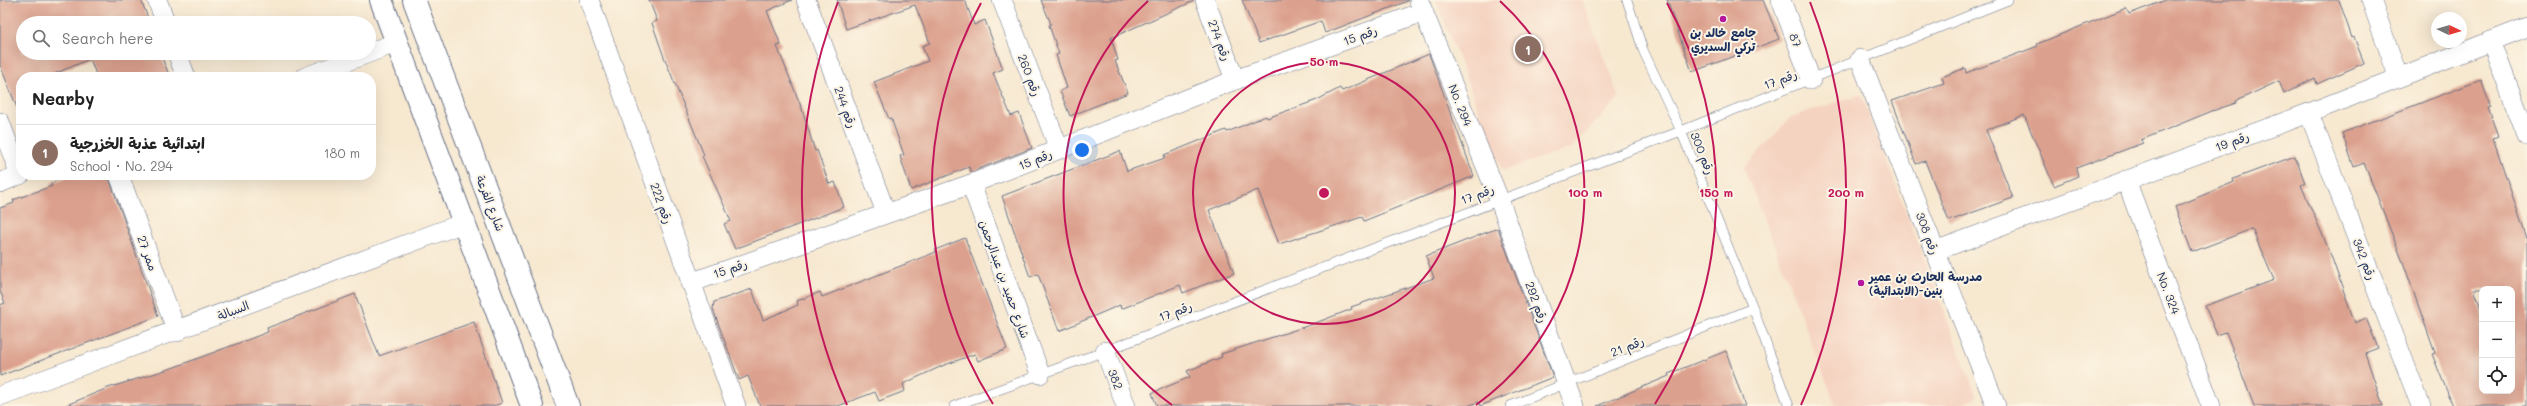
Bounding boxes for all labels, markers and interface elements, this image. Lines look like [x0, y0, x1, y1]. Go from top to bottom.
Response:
north arrow [2431, 12, 2467, 48]
marker: جامع خالد بن تركي السديري [1718, 14, 1728, 24]
search box [16, 16, 376, 60]
street label: رقم 274 [1203, 17, 1235, 64]
street label: رقم 15 [1341, 22, 1380, 50]
place label: جامع خالد بن تركي السديري [1690, 24, 1756, 58]
icon: search [30, 27, 52, 49]
text: Search here [62, 28, 153, 48]
street label: 87 [1786, 31, 1806, 50]
pin: 1 [1515, 34, 1541, 64]
street label: رقم 260 [1013, 52, 1045, 99]
text: 50 m [1310, 53, 1338, 69]
street label: رقم 17 [1761, 65, 1800, 95]
street label: No. 294 [1445, 82, 1477, 128]
street label: رقم 244 [829, 84, 861, 131]
text: Nearby [32, 87, 94, 109]
street label: رقم 19 [2213, 127, 2252, 156]
street label: رقم 300 [1685, 129, 1719, 177]
text: ابتدائية عذبة الخزرجية [70, 133, 205, 153]
your location [1072, 140, 1092, 160]
text: 1 [42, 144, 48, 161]
text: 180 m [324, 144, 360, 161]
street label: رقم 15 [1016, 145, 1055, 175]
text: School · No. 294 [70, 157, 173, 174]
street label: شارع الفرعة [471, 173, 509, 234]
street label: رقم 222 [645, 180, 677, 226]
street label: رقم 17 [1458, 180, 1497, 210]
text: 100 m [1568, 184, 1602, 200]
text: 150 m [1699, 184, 1733, 200]
text: 200 m [1828, 184, 1864, 200]
centre of rings [1317, 186, 1331, 200]
street label: رقم 308 [1911, 209, 1943, 257]
street label: شارع حميد بن عبدالرحمن [974, 218, 1034, 341]
street label: ممر 27 [134, 233, 162, 273]
street label: رقم 342 [2348, 236, 2380, 283]
street label: رقم 15 [711, 255, 750, 283]
place label: مدرسة الحارث بن عمير (الابتدائية)-بنين [1868, 268, 1982, 298]
street label: No. 324 [2154, 270, 2184, 316]
marker: مدرسة الحارث بن عمير (الابتدائية)-بنين [1856, 278, 1866, 288]
street label: رقم 292 [1520, 279, 1552, 326]
map controls [2479, 286, 2515, 394]
button: + [2479, 286, 2515, 322]
street label: السبالة [215, 297, 252, 324]
street label: رقم 17 [1156, 297, 1195, 327]
button: − [2479, 322, 2515, 358]
street label: رقم 21 [1608, 332, 1647, 362]
button: locate [2479, 358, 2515, 394]
street label: 382 [1105, 366, 1127, 392]

